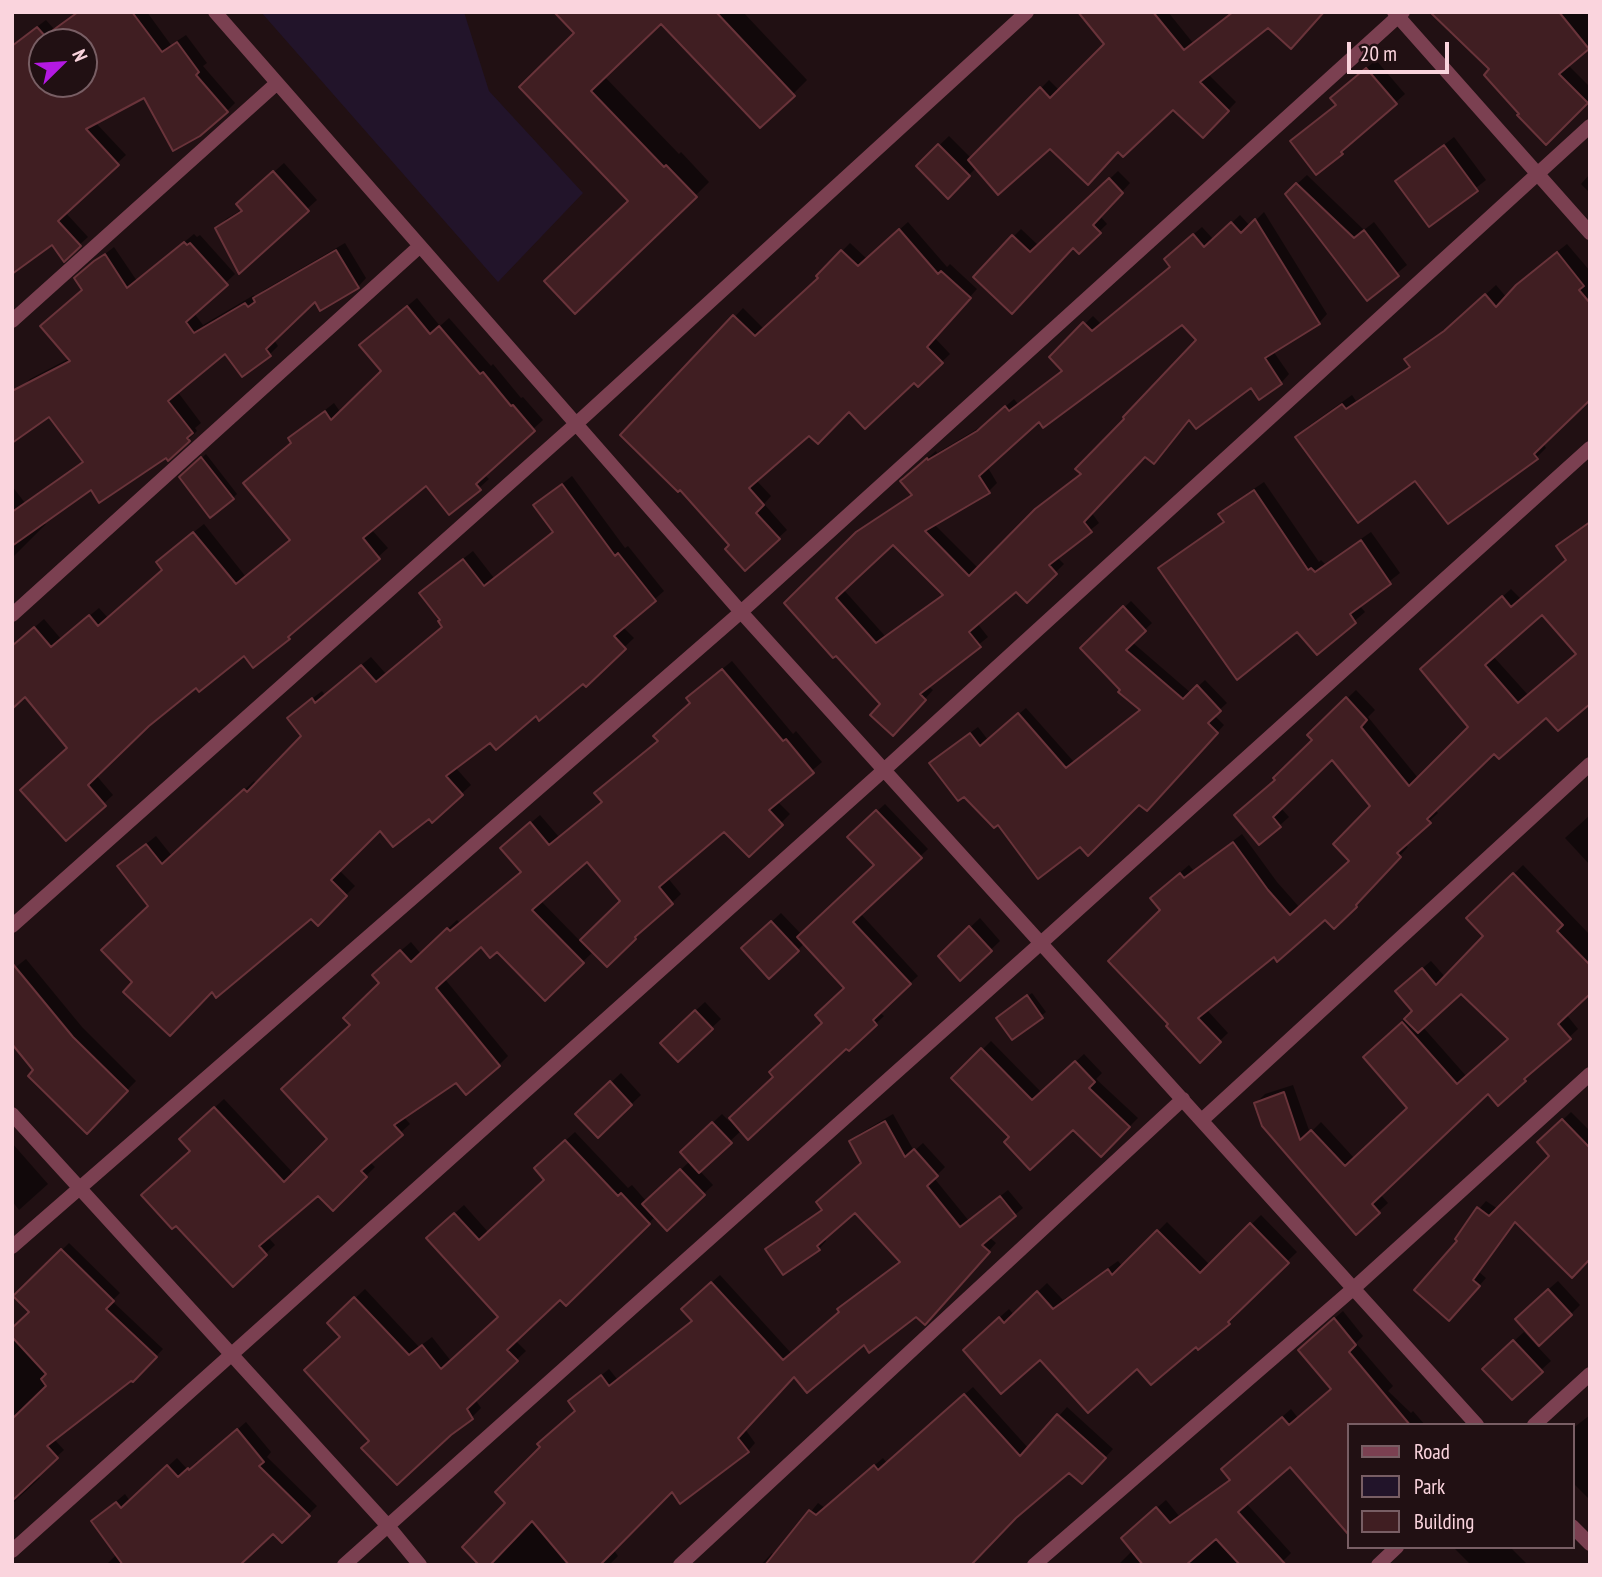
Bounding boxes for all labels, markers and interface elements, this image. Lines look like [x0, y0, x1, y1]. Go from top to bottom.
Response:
north arrow [28, 28, 98, 98]
scale bar [1350, 28, 1452, 72]
text: 20 m [1360, 40, 1397, 67]
text: N [67, 46, 93, 65]
legend [1346, 1423, 1574, 1549]
text: Road [1414, 1438, 1450, 1465]
text: Park [1414, 1473, 1445, 1500]
text: Building [1414, 1508, 1474, 1535]

